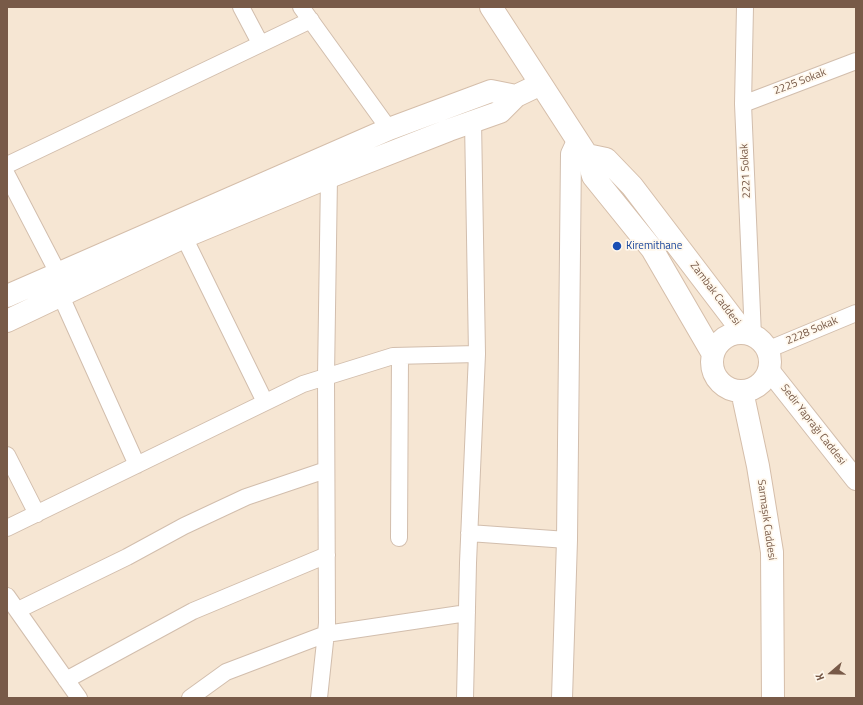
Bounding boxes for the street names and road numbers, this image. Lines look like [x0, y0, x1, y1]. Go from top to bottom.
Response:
street label: 2225 Sokak [772, 66, 828, 98]
street label: 2221 Sokak [738, 143, 754, 199]
street label: Zambak Caddesi [687, 260, 743, 328]
street label: 2228 Sokak [784, 314, 840, 348]
street label: Sedir Yaprağı Caddesi [777, 382, 849, 468]
street label: Sarmaşık Caddesi [754, 479, 778, 561]

